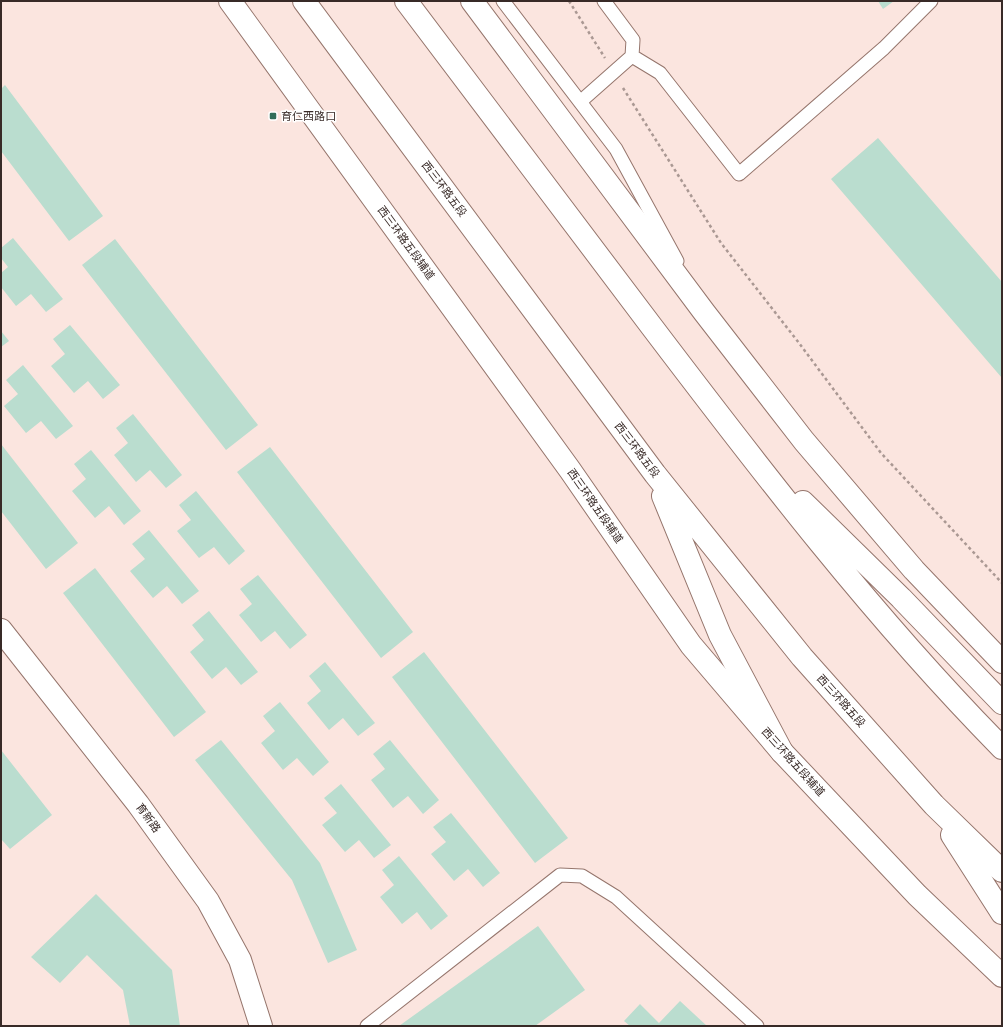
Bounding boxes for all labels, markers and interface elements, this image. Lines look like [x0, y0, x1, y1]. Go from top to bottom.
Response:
place label: 育仁西路口 [281, 110, 336, 123]
marker: 育仁西路口 [268, 111, 278, 121]
street label: 西三环路五段 [419, 159, 469, 219]
street label: 西三环路五段辅道 [375, 204, 437, 282]
street label: 西三环路五段 [612, 420, 662, 480]
street label: 西三环路五段辅道 [564, 466, 626, 546]
street label: 西三环路五段 [814, 672, 868, 730]
street label: 西三环路五段辅道 [759, 725, 827, 799]
street label: 育新路 [133, 801, 163, 835]

